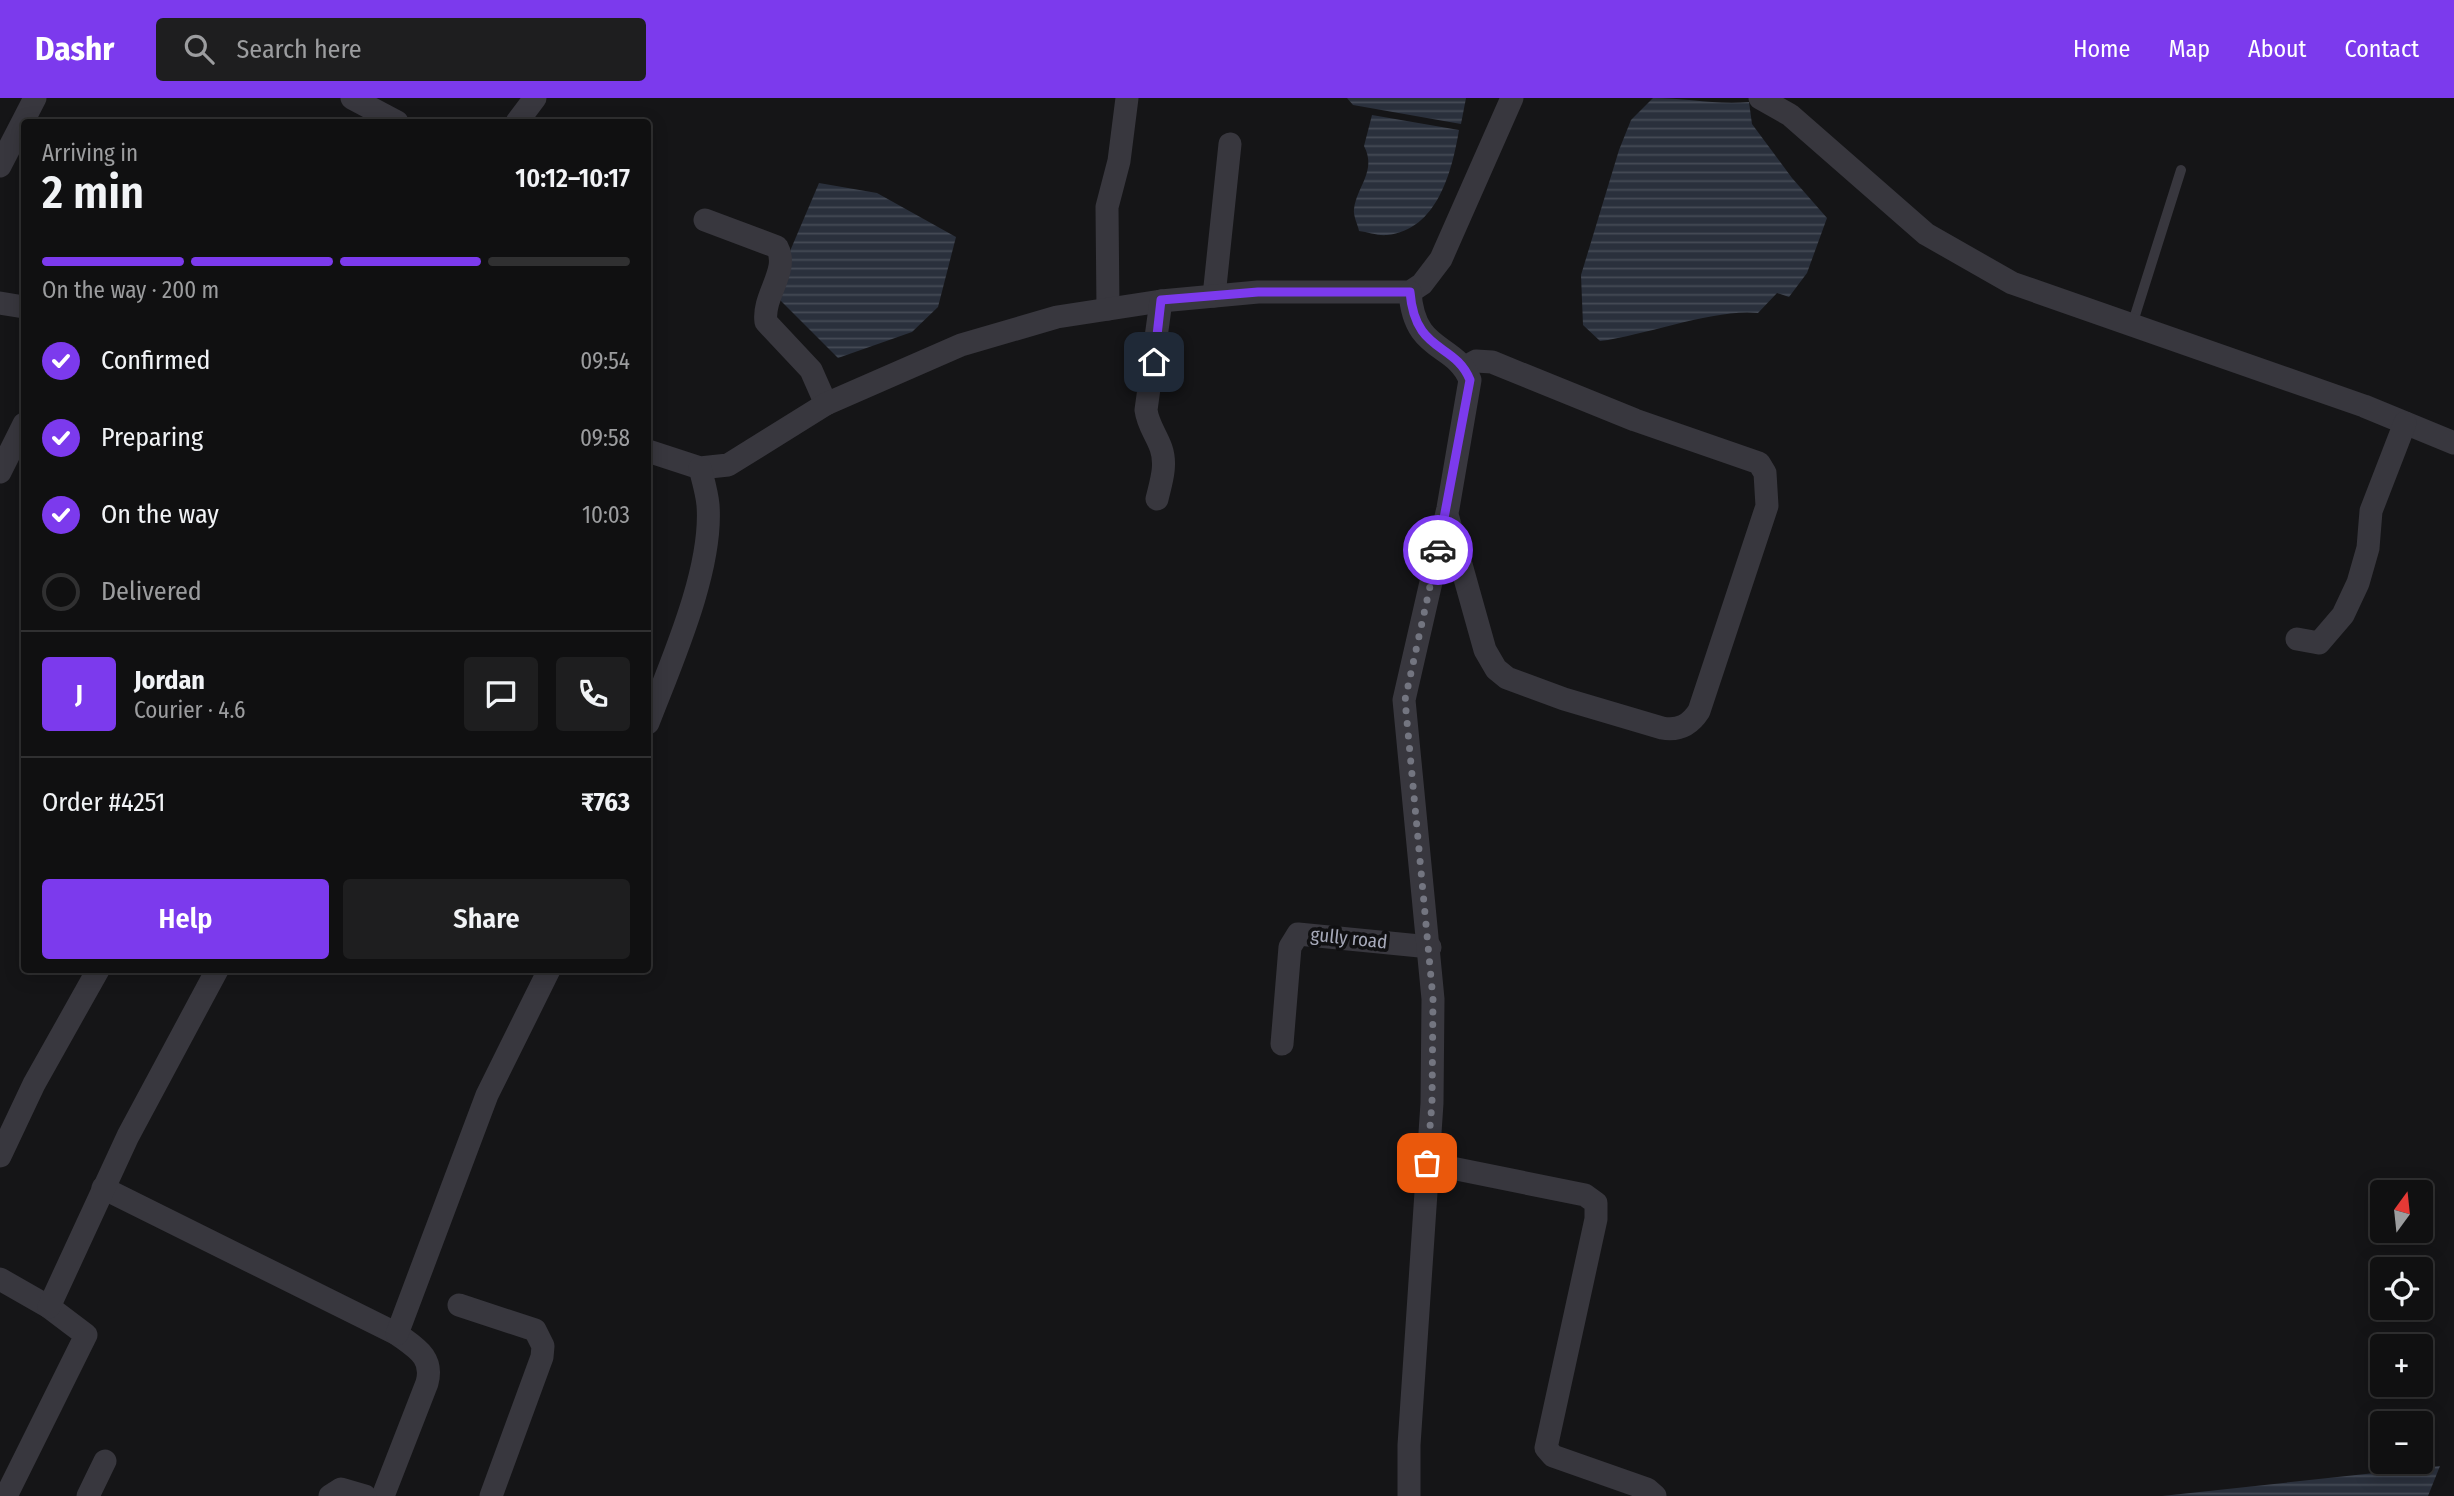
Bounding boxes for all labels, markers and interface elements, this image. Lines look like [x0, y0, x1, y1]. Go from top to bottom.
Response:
search box [156, 18, 646, 81]
text: Dashr [35, 29, 114, 69]
icon: search [180, 30, 218, 68]
text: Search here [236, 34, 362, 65]
text: Home [2073, 35, 2130, 63]
text: Map [2168, 35, 2210, 63]
text: About [2248, 35, 2306, 63]
text: Contact [2344, 35, 2419, 63]
text: Arriving in [42, 139, 138, 167]
text: 10:12–10:17 [515, 163, 630, 194]
text: 2 min [42, 165, 144, 220]
text: On the way · 200 m [42, 276, 219, 304]
pin [1124, 332, 1184, 392]
icon: check [42, 342, 80, 380]
icon: home [1135, 343, 1173, 381]
text: Confirmed [101, 345, 211, 376]
text: 09:54 [580, 347, 630, 375]
icon: check [42, 419, 80, 457]
text: Preparing [101, 422, 203, 453]
text: 09:58 [580, 424, 630, 452]
icon: check [42, 496, 80, 534]
text: On the way [101, 499, 219, 530]
text: 10:03 [582, 501, 630, 529]
courier [1403, 515, 1473, 585]
icon: car [1419, 531, 1457, 569]
text: Delivered [101, 576, 202, 607]
button: chat [464, 657, 538, 731]
button: phone [556, 657, 630, 731]
text: Jordan [134, 665, 205, 696]
text: J [75, 679, 83, 710]
text: Courier · 4.6 [134, 696, 245, 724]
text: Order #4251 [42, 787, 165, 818]
text: ₹763 [581, 787, 630, 818]
button: Help [42, 879, 329, 959]
button: Share [343, 879, 630, 959]
street label: gully road [1310, 923, 1388, 953]
pin [1397, 1133, 1457, 1193]
icon: bag [1408, 1144, 1446, 1182]
north arrow [2370, 1180, 2432, 1242]
map controls [2370, 1180, 2433, 1474]
button: locate [2370, 1257, 2433, 1320]
button: + [2370, 1334, 2433, 1397]
button: − [2370, 1411, 2433, 1474]

